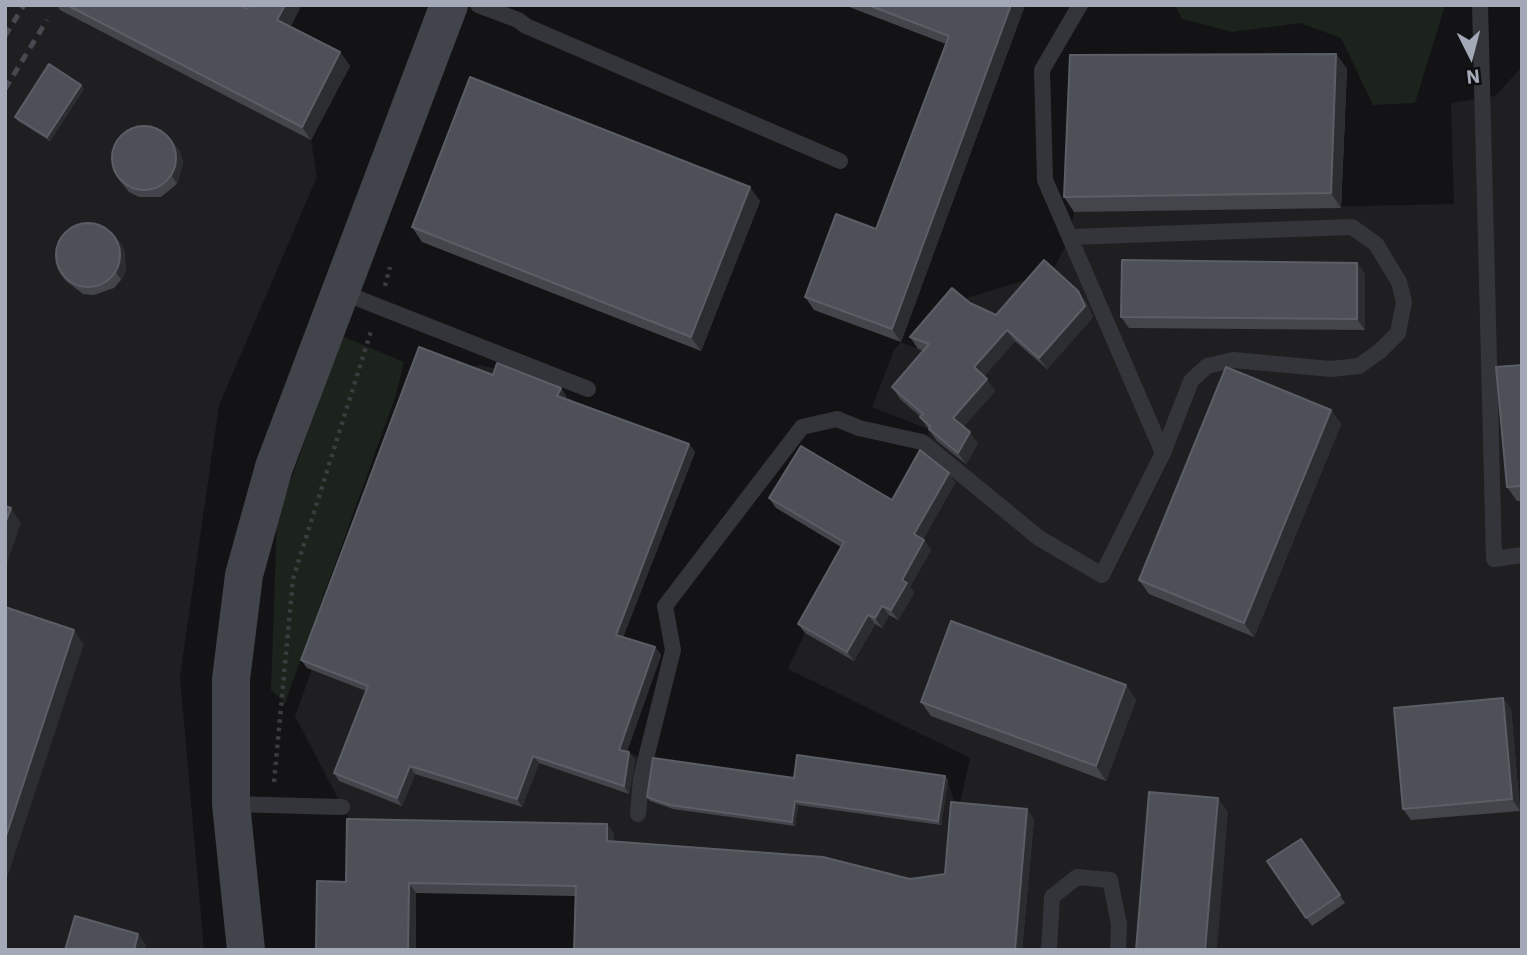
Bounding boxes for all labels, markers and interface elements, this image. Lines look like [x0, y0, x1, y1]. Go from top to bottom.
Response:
north arrow [1436, 21, 1506, 91]
text: N [1465, 64, 1481, 90]

